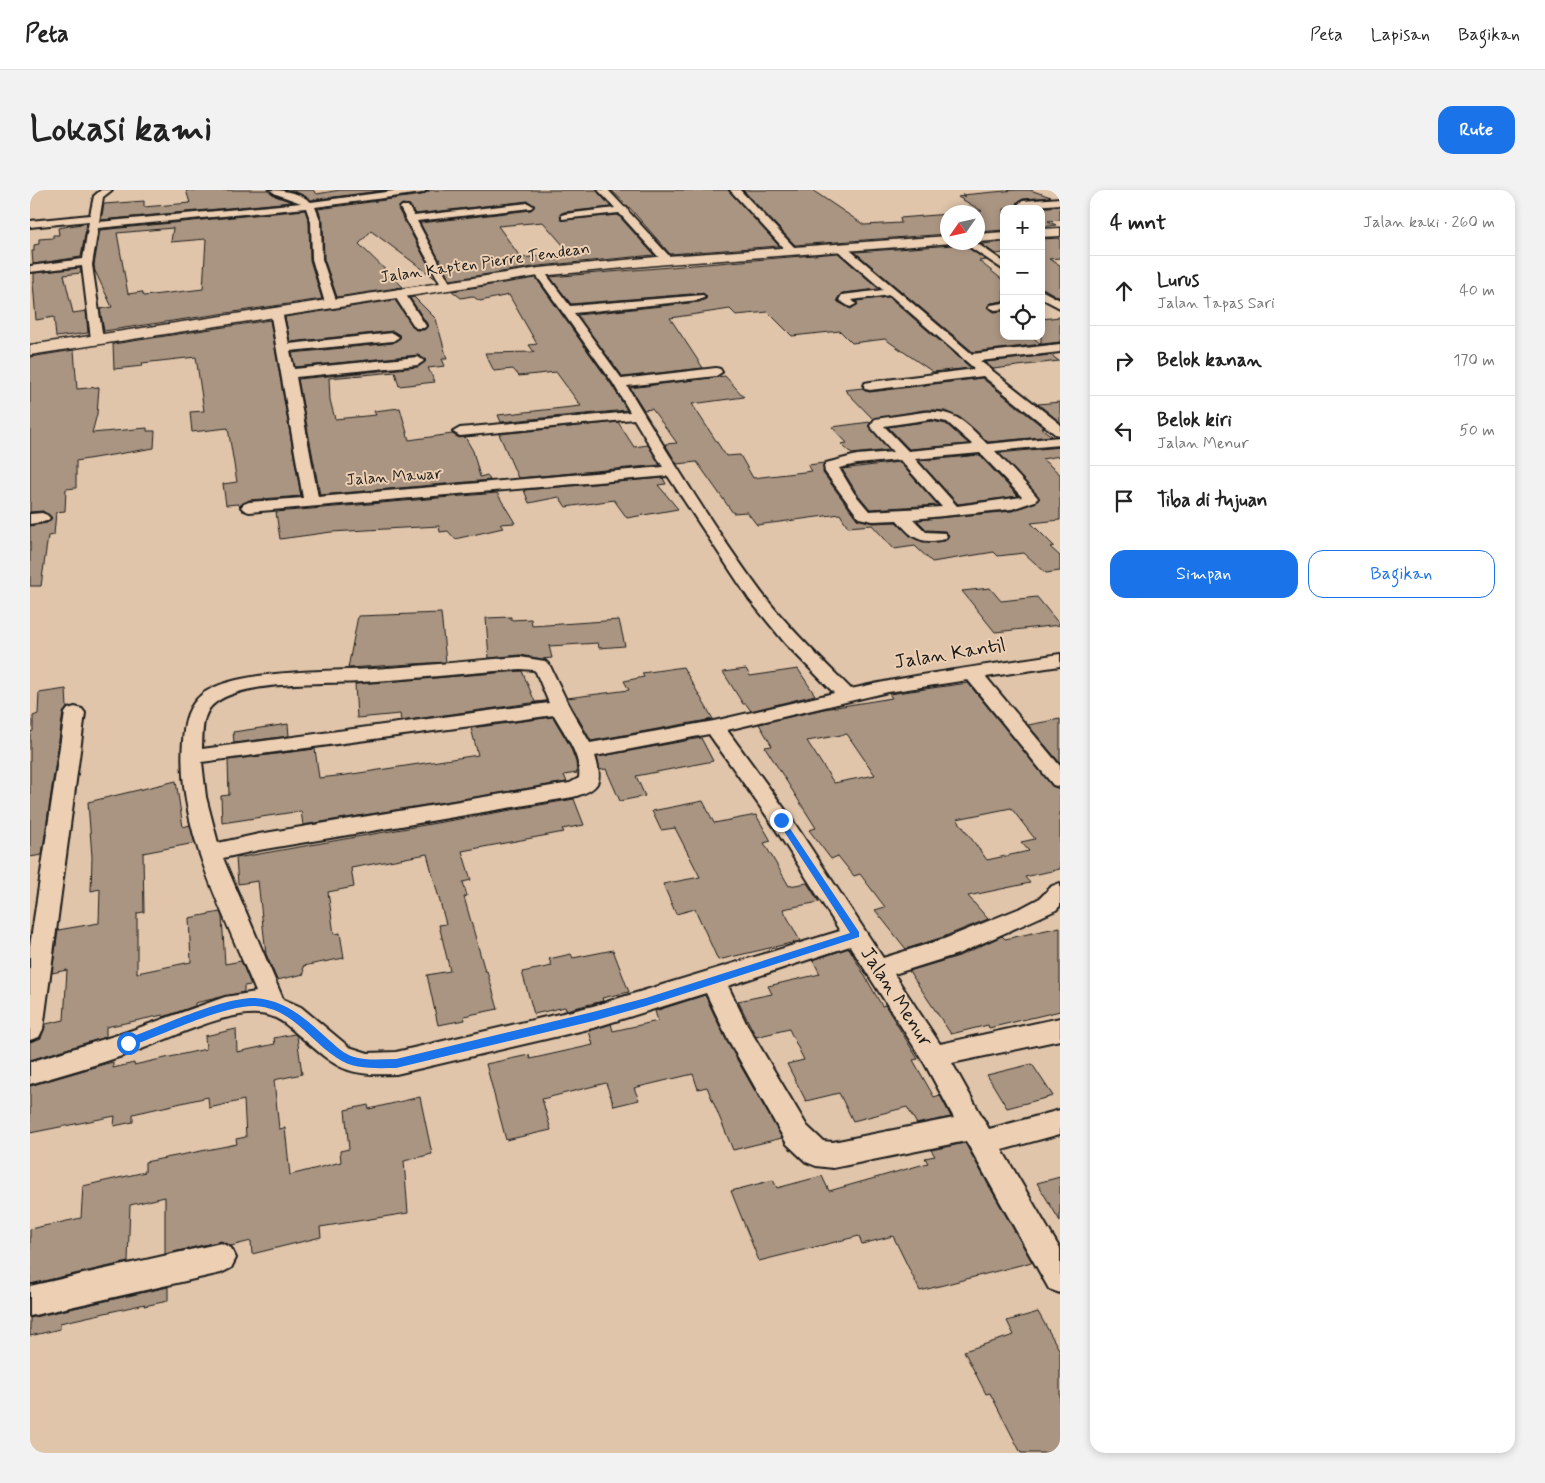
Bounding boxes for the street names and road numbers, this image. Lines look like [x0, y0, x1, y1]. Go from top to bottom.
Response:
street label: Jalan Kapten Pierre Tendean [379, 238, 591, 288]
street label: Jalan Mawar [345, 463, 443, 491]
street label: Jalan Kantil [892, 632, 1008, 676]
street label: Jalan Menur [853, 942, 939, 1053]

